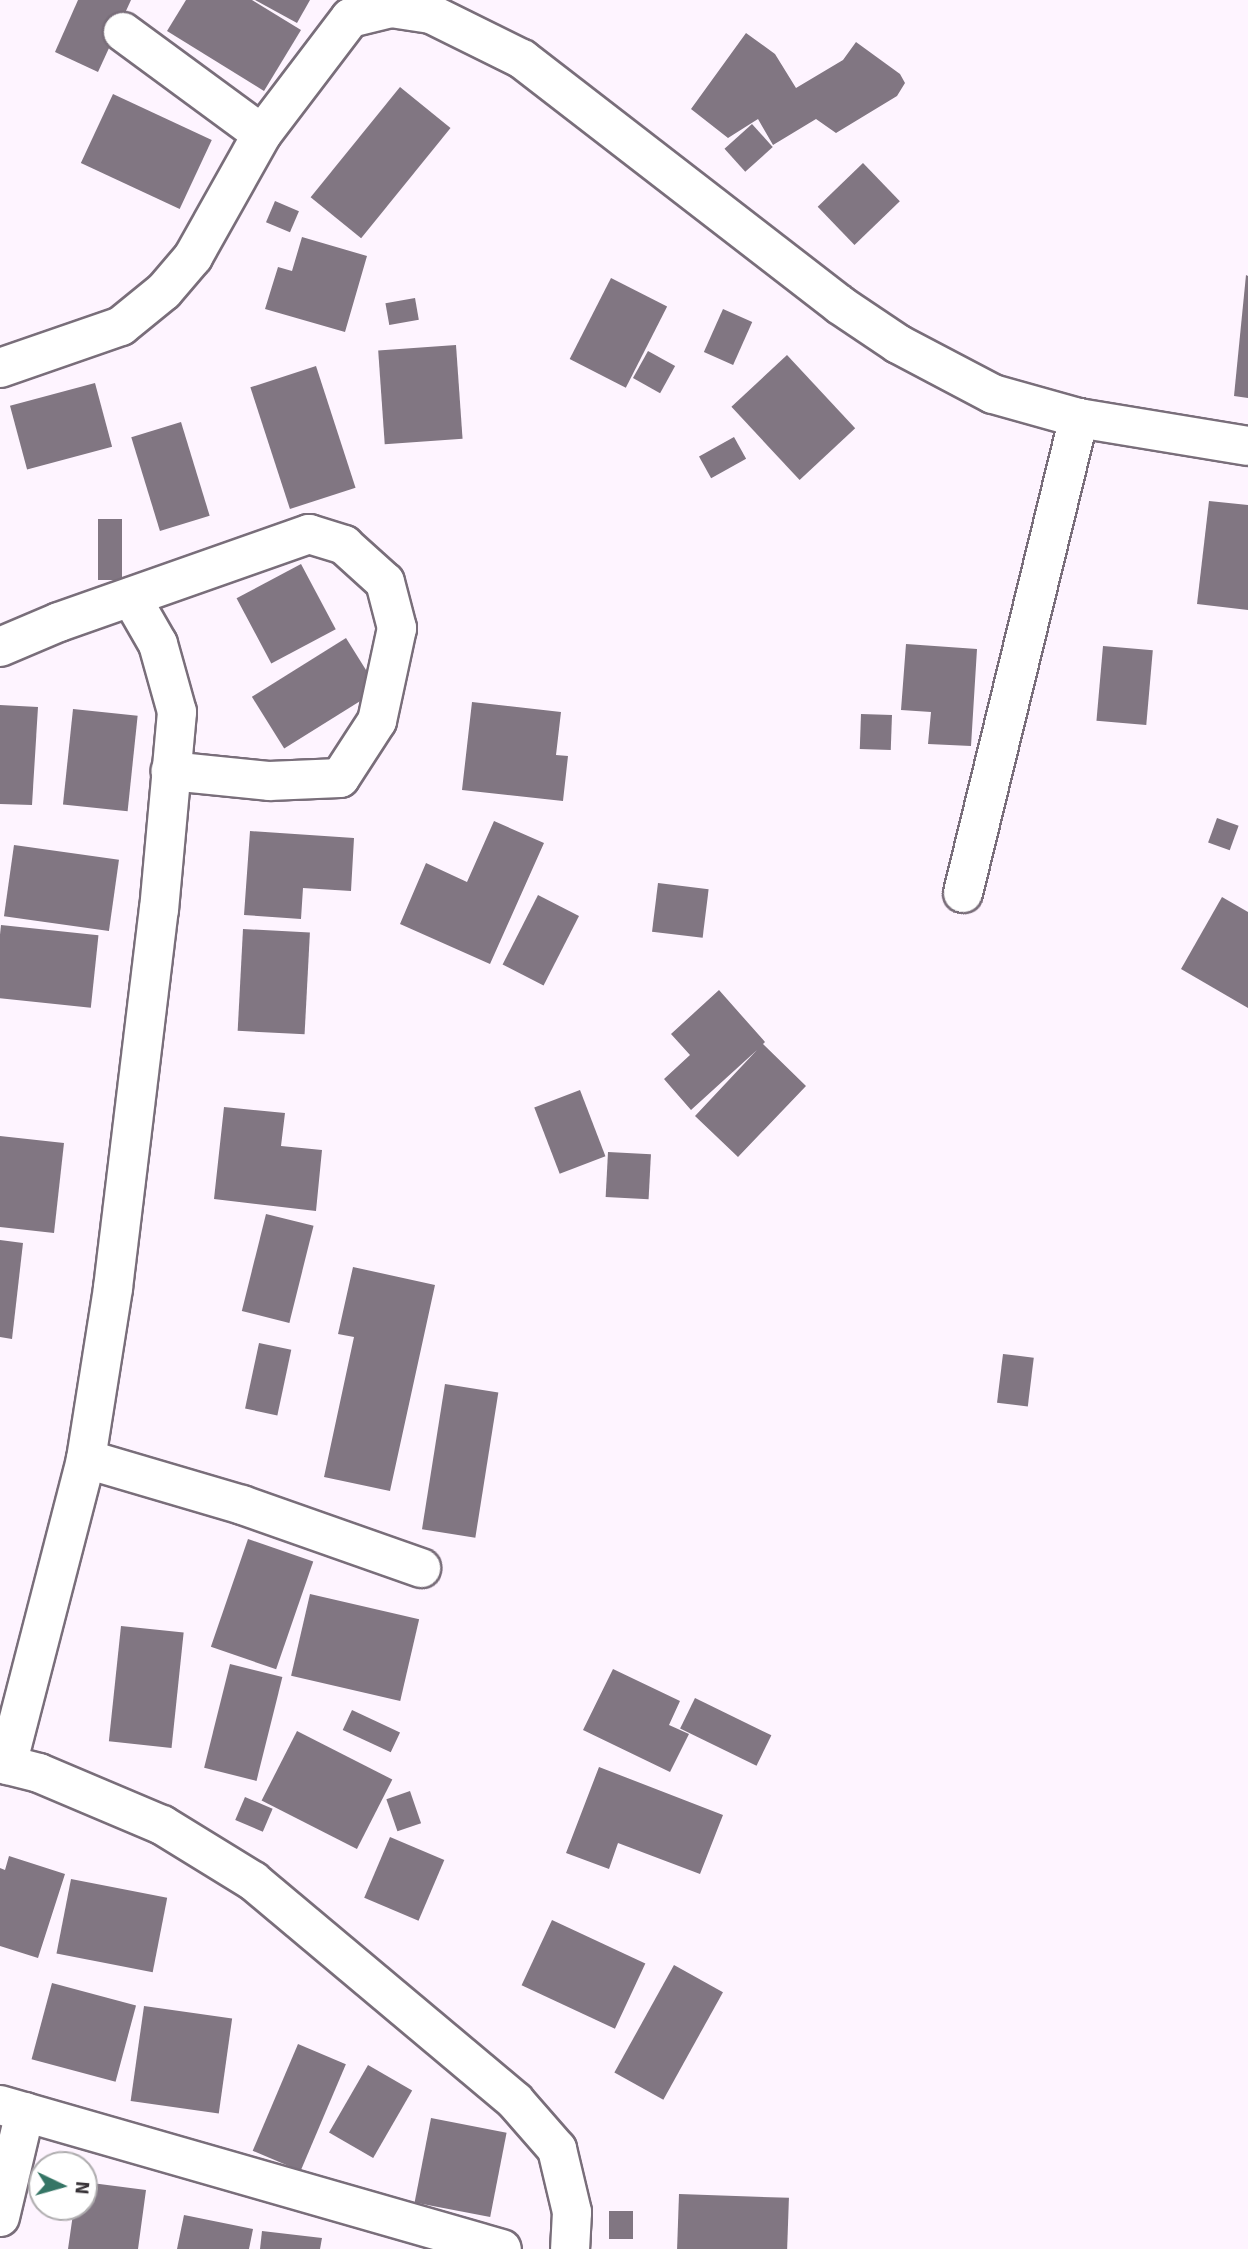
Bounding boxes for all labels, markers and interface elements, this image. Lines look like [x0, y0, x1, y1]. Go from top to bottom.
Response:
north arrow [28, 2151, 98, 2221]
text: N [69, 2180, 94, 2195]

